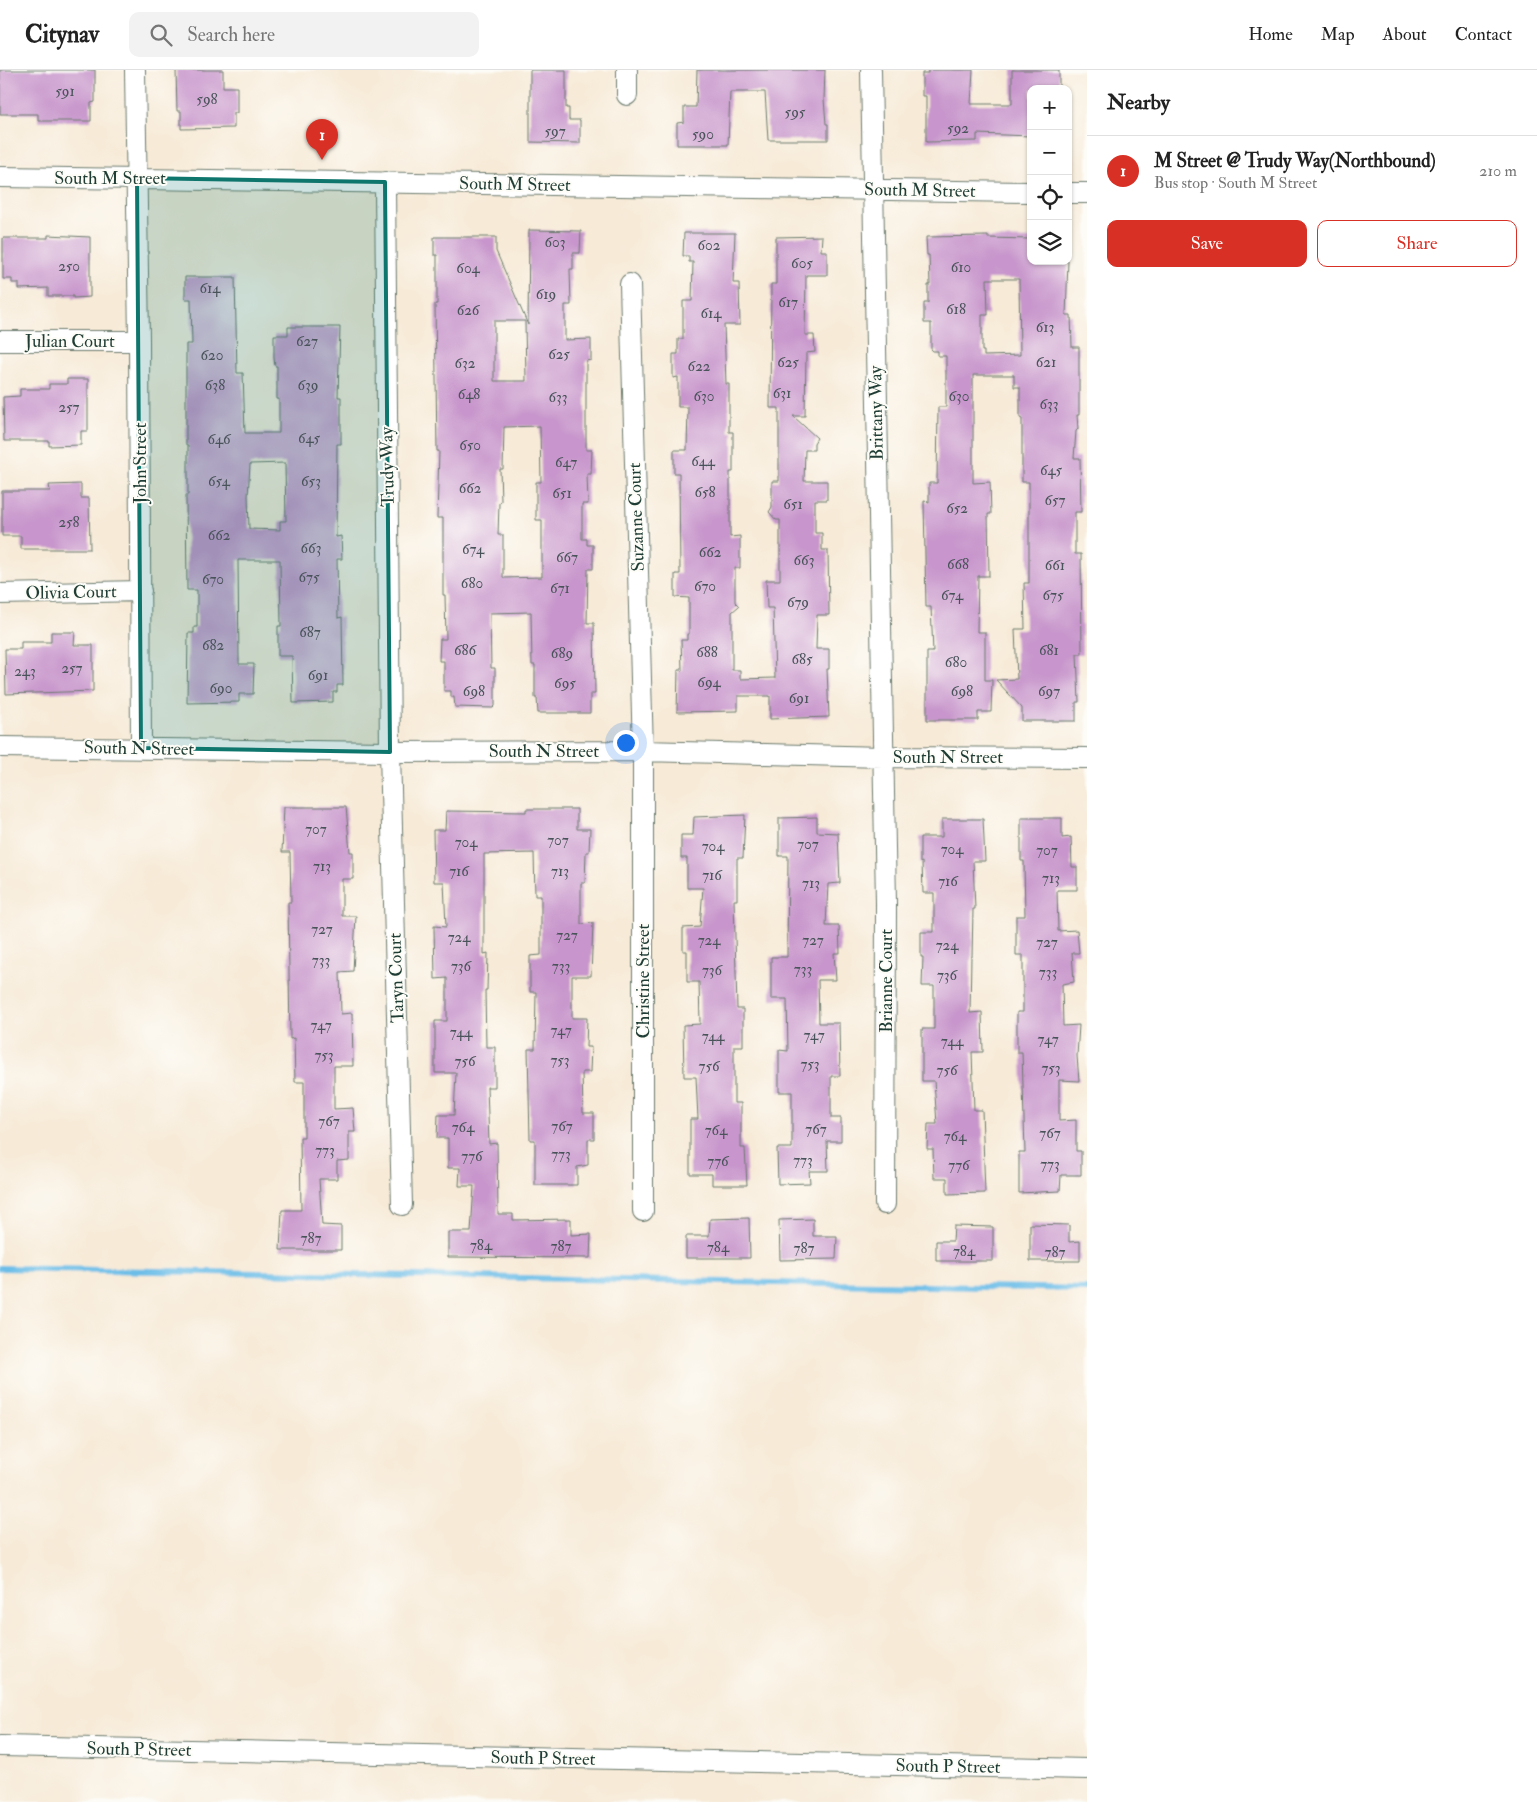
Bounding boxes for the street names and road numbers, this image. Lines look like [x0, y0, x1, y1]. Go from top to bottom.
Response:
street label: South M Street [54, 167, 166, 190]
street label: South M Street [459, 172, 571, 197]
street label: South M Street [864, 178, 976, 203]
street label: Julian Court [24, 330, 115, 353]
street label: Brittany Way [864, 364, 889, 461]
street label: John Street [129, 422, 152, 505]
street label: Trudy Way [375, 426, 400, 507]
street label: Suzanne Court [623, 462, 650, 572]
street label: Olivia Court [25, 580, 117, 605]
street label: South N Street [84, 736, 194, 761]
street label: South N Street [489, 740, 599, 763]
street label: South N Street [893, 746, 1003, 769]
street label: Christine Street [632, 923, 655, 1038]
street label: Brianne Court [875, 929, 898, 1033]
street label: Taryn Court [383, 932, 410, 1023]
street label: South P Street [86, 1737, 192, 1762]
street label: South P Street [490, 1746, 596, 1771]
street label: South P Street [895, 1754, 1001, 1779]

